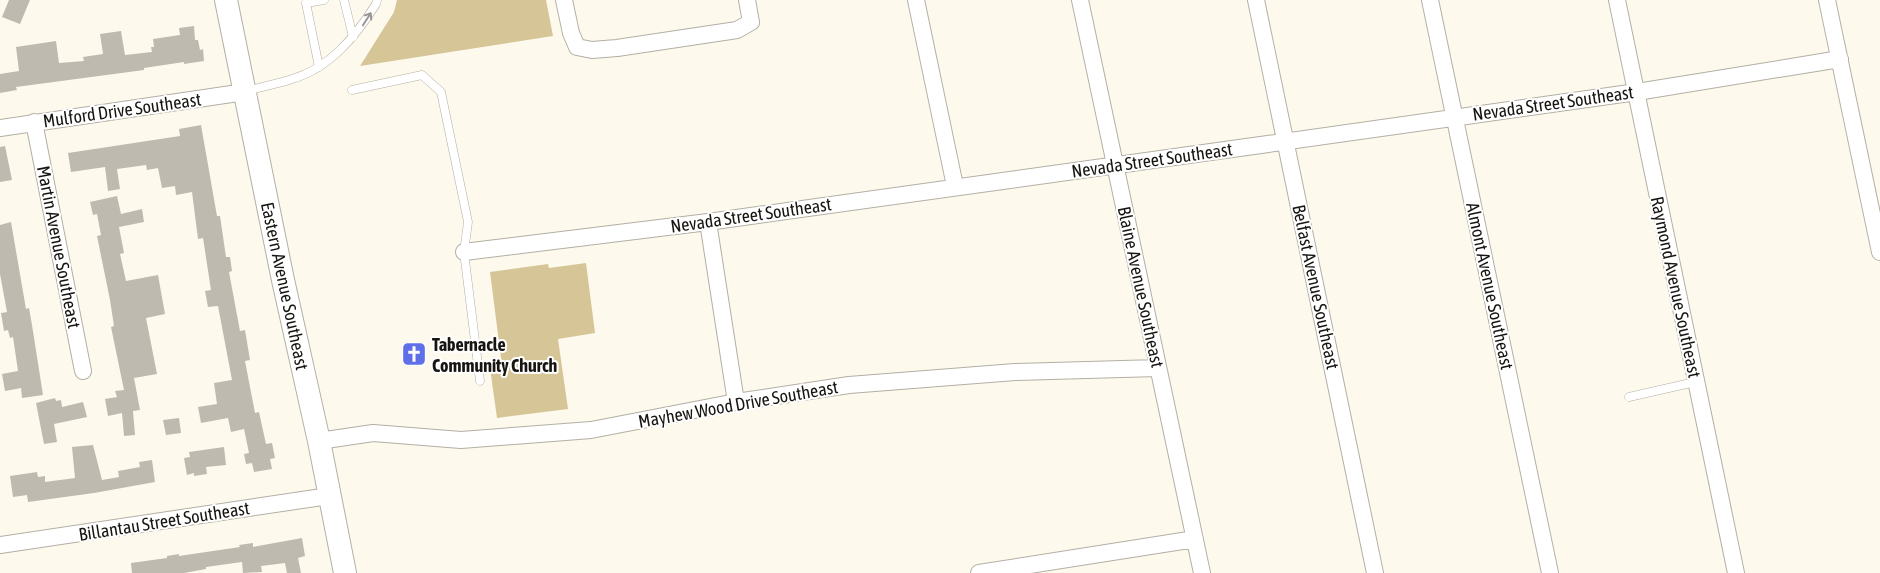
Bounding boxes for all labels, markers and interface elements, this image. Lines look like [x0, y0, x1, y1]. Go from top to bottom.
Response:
one-way arrow [362, 13, 372, 27]
street label: Nevada Street Southeast [1471, 81, 1635, 125]
street label: Mulford Drive Southeast [42, 89, 202, 131]
street label: Nevada Street Southeast [1070, 138, 1234, 182]
street label: Martin Avenue Southeast [33, 164, 85, 330]
street label: Nevada Street Southeast [669, 193, 833, 237]
street label: Raymond Avenue Southeast [1647, 194, 1705, 380]
street label: Eastern Avenue Southeast [257, 200, 313, 372]
street label: Almont Avenue Southeast [1462, 200, 1518, 372]
street label: Belfast Avenue Southeast [1288, 203, 1344, 371]
street label: Blaine Avenue Southeast [1114, 205, 1168, 369]
place label: Tabernacle Community Church [432, 334, 558, 376]
church icon: Tabernacle Community Church [401, 341, 427, 367]
street label: Mayhew Wood Drive Southeast [637, 376, 839, 432]
street label: Billantau Street Southeast [77, 497, 251, 545]

